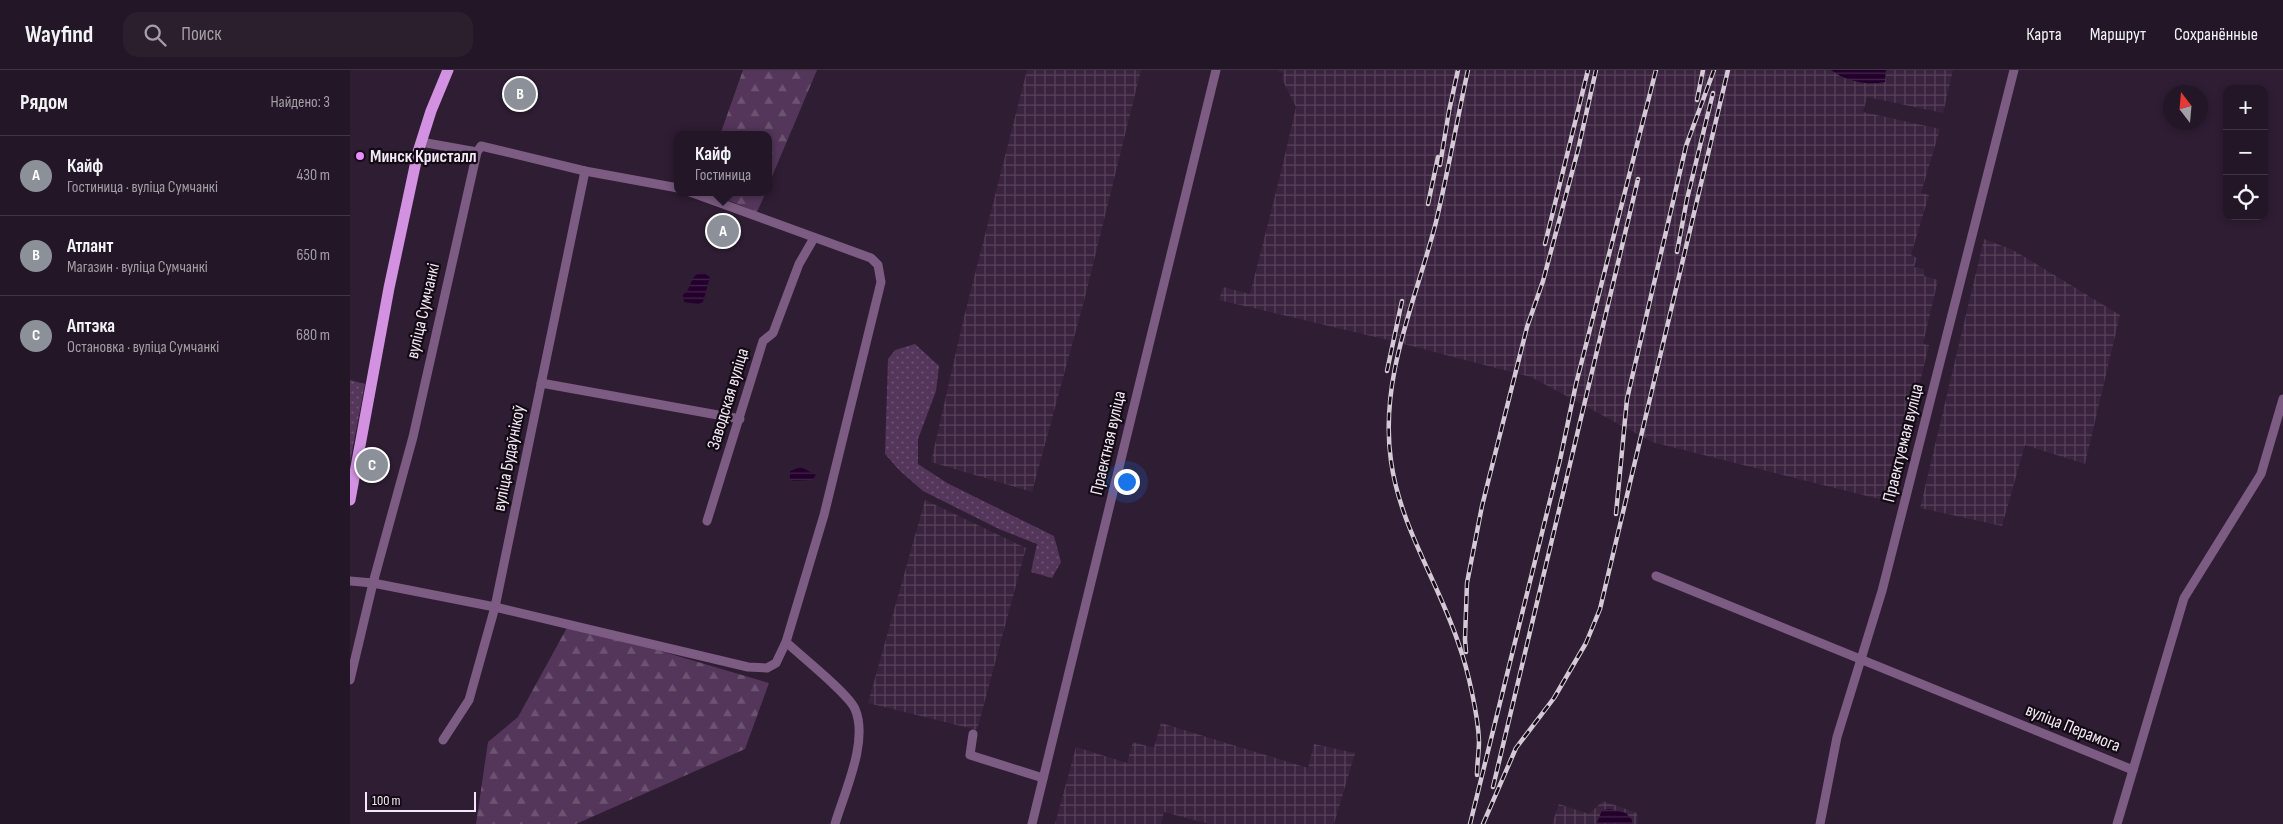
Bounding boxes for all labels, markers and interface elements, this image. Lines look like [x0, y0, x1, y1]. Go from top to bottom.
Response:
search box [123, 12, 473, 57]
text: Wayfind [25, 20, 93, 49]
icon: search [141, 21, 169, 49]
text: Поиск [181, 23, 221, 46]
text: Карта [2026, 24, 2062, 45]
text: Маршрут [2090, 24, 2146, 45]
text: Сохранённые [2174, 24, 2258, 45]
pin: B [504, 75, 536, 113]
north arrow [2163, 85, 2208, 130]
map controls [2223, 85, 2268, 220]
button: + [2223, 85, 2268, 130]
text: Рядом [20, 90, 68, 115]
text: Найдено: 3 [270, 93, 330, 112]
button: − [2223, 130, 2268, 175]
popup [674, 131, 772, 196]
text: Кайф [695, 143, 731, 166]
place label: Минск Кристалл [370, 146, 477, 167]
marker: Минск Кристалл [354, 150, 366, 162]
text: Кайф [67, 155, 103, 178]
text: A [32, 166, 40, 185]
text: 430 m [297, 166, 330, 185]
text: Гостиница [695, 166, 751, 185]
button: locate [2223, 175, 2268, 220]
text: Гостиница · вуліца Сумчанкі [67, 178, 218, 197]
pin: A [707, 212, 739, 250]
text: Атлант [67, 235, 113, 258]
text: B [32, 246, 40, 265]
text: 650 m [297, 246, 330, 265]
text: Магазин · вуліца Сумчанкі [67, 258, 208, 277]
street label: вуліца Сумчанкі [402, 261, 444, 361]
text: Аптэка [67, 315, 115, 338]
text: C [32, 326, 40, 345]
text: 680 m [296, 326, 330, 345]
text: Остановка · вуліца Сумчанкі [67, 338, 219, 357]
street label: Заводская вуліца [703, 346, 753, 452]
street label: Праектуемая вуліца [1878, 382, 1928, 504]
street label: Праектная вуліца [1086, 389, 1130, 497]
street label: вуліца Будаўнікоў [488, 403, 530, 513]
pin: C [356, 446, 388, 484]
your location [1114, 469, 1140, 495]
street label: вуліца Перамога [2023, 699, 2123, 757]
scale bar [365, 789, 476, 812]
text: 100 m [372, 792, 401, 809]

